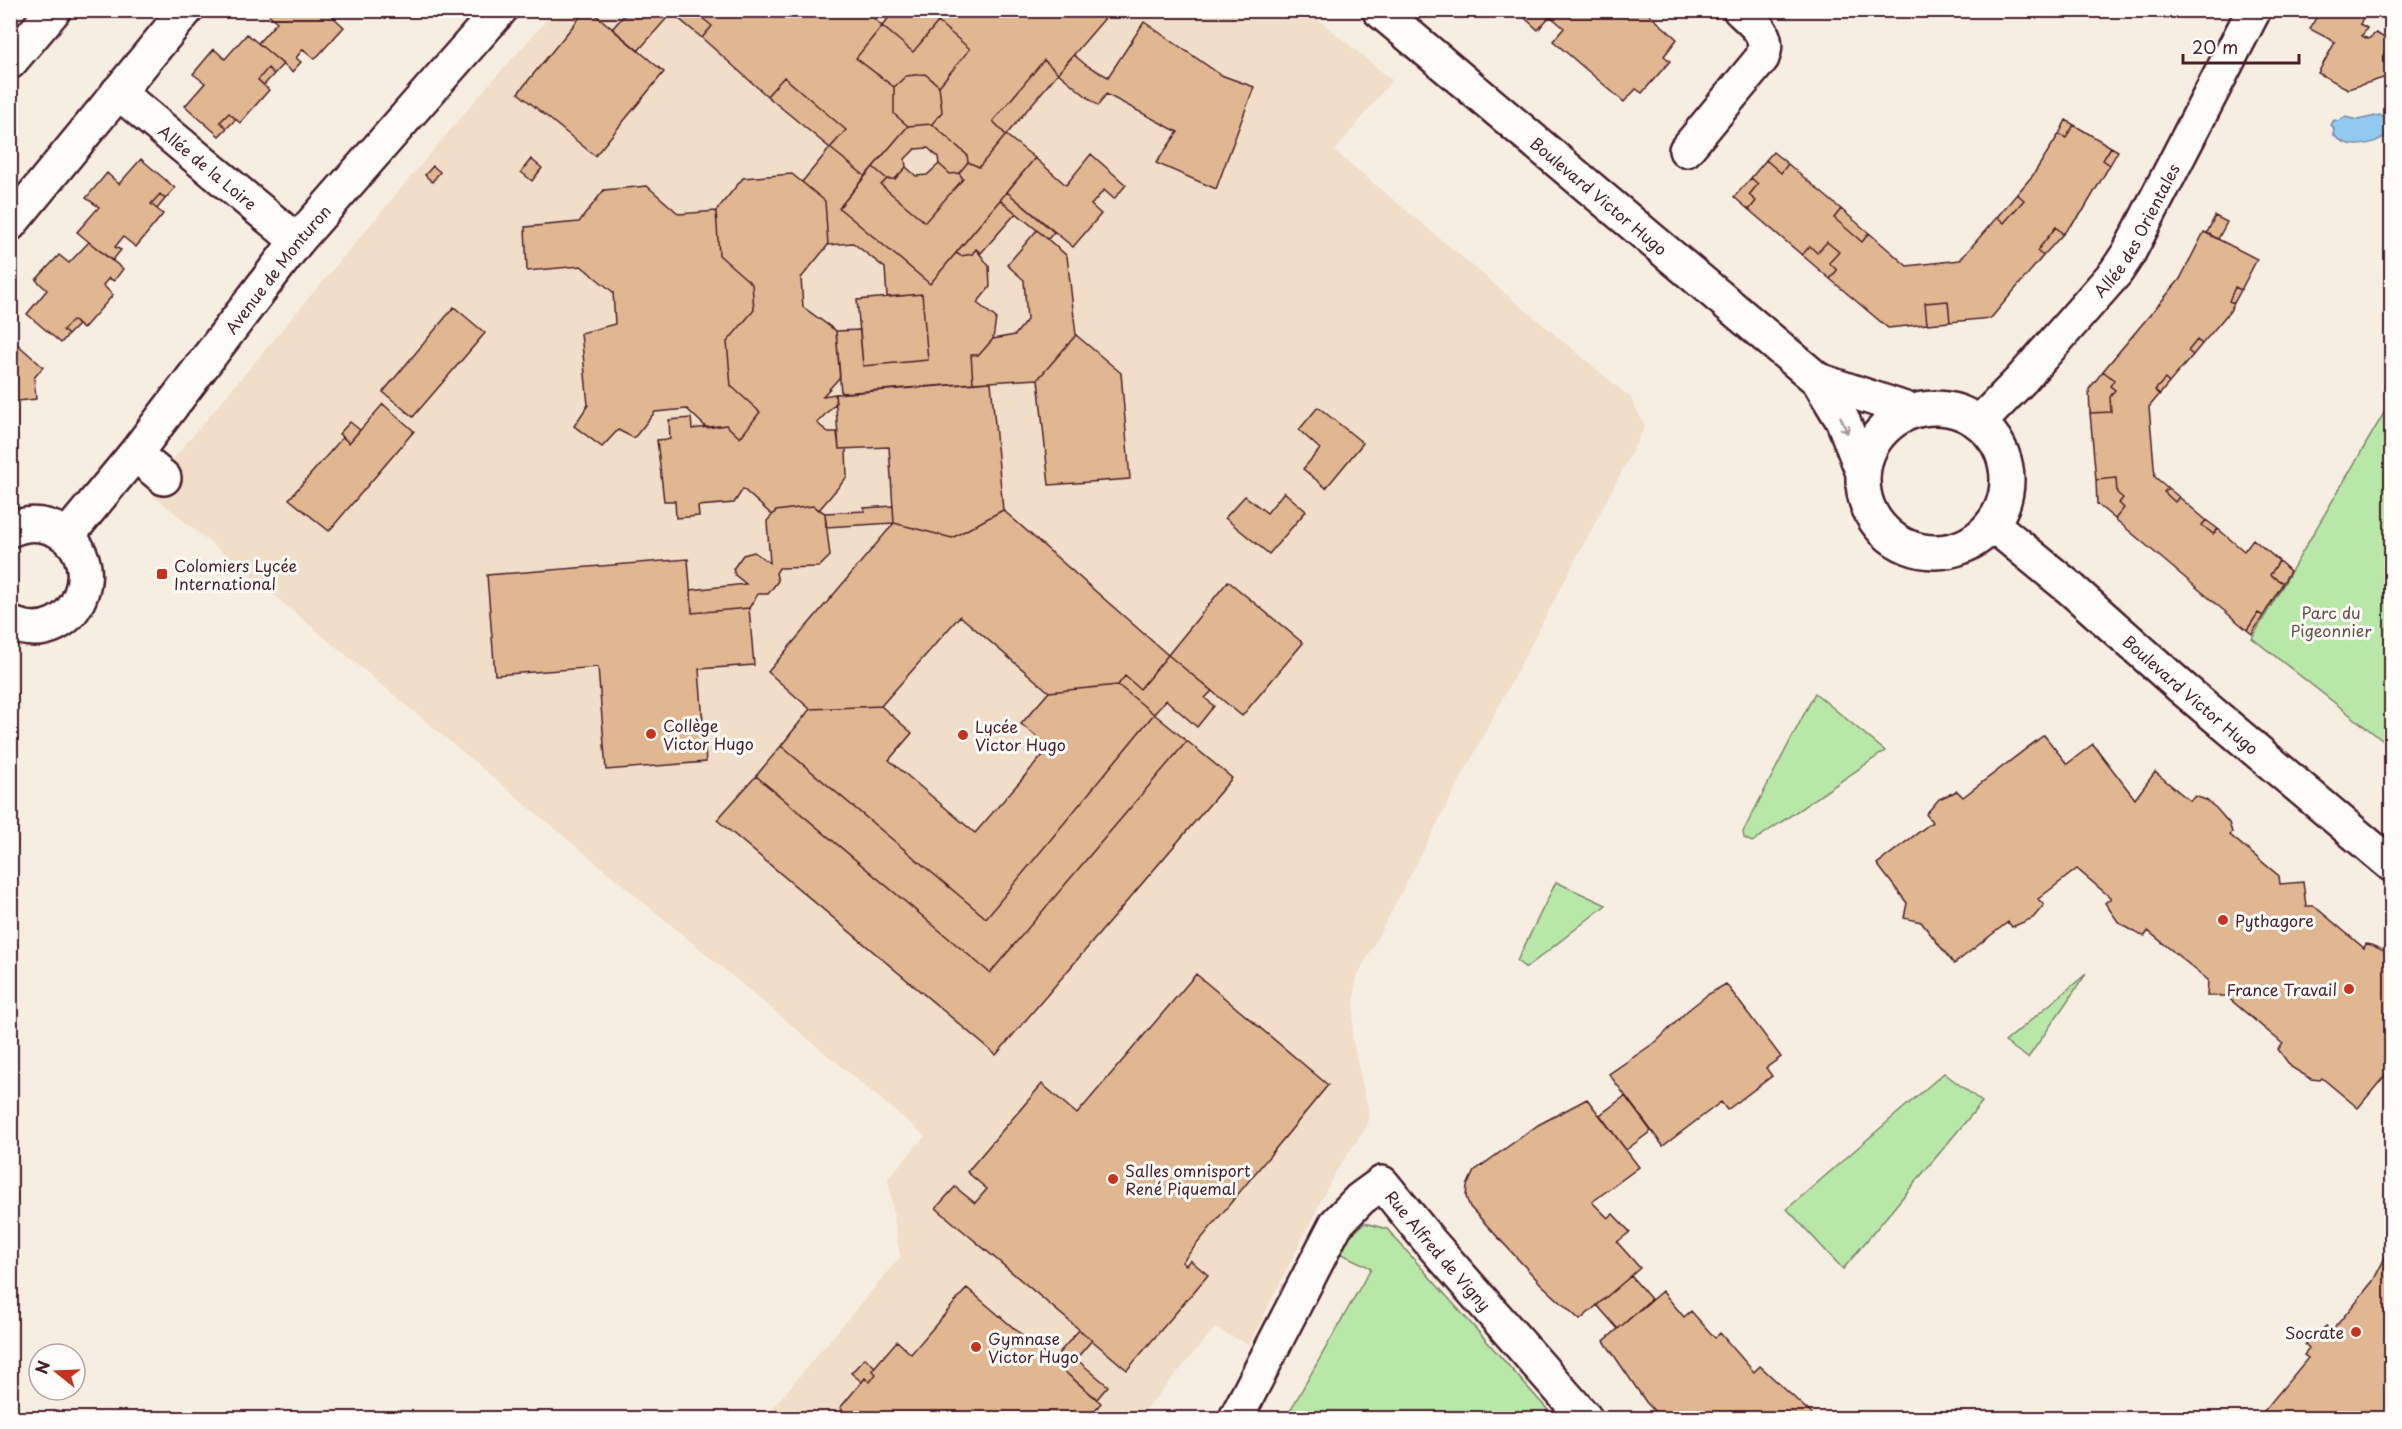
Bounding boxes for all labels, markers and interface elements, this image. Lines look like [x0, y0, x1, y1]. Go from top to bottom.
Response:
scale bar [2183, 27, 2298, 65]
text: 20 m [2192, 33, 2238, 60]
street label: Allée de la Loire [153, 119, 262, 215]
street label: Boulevard Victor Hugo [1526, 131, 1673, 260]
street label: Allée des Orientales [2088, 159, 2185, 302]
street label: Avenue de Monturon [219, 199, 336, 339]
one-way arrow [1839, 415, 1850, 433]
place label: Colomiers Lycée International [174, 553, 298, 595]
marker: Colomiers Lycée International [155, 567, 169, 581]
park label: Parc du Pigeonnier [2290, 600, 2372, 642]
street label: Boulevard Victor Hugo [2118, 629, 2264, 760]
place label: Collège Victor Hugo [663, 713, 754, 755]
place label: Lycée Victor Hugo [975, 714, 1066, 756]
marker: Collège Victor Hugo [644, 727, 658, 741]
marker: Lycée Victor Hugo [956, 728, 970, 742]
place label: Pythagore [2235, 908, 2314, 932]
marker: Pythagore [2216, 913, 2230, 927]
place label: France Travail [2226, 977, 2337, 1001]
marker: France Travail [2342, 982, 2356, 996]
place label: Salles omnisport René Piquemal [1125, 1158, 1251, 1200]
marker: Salles omnisport René Piquemal [1106, 1172, 1120, 1186]
street label: Rue Alfred de Vigny [1380, 1185, 1497, 1316]
place label: Socrate [2285, 1320, 2344, 1344]
marker: Socrate [2349, 1325, 2363, 1339]
place label: Gymnase Victor Hugo [988, 1326, 1079, 1368]
marker: Gymnase Victor Hugo [969, 1340, 983, 1354]
north arrow [27, 1342, 87, 1402]
text: N [28, 1357, 55, 1377]

